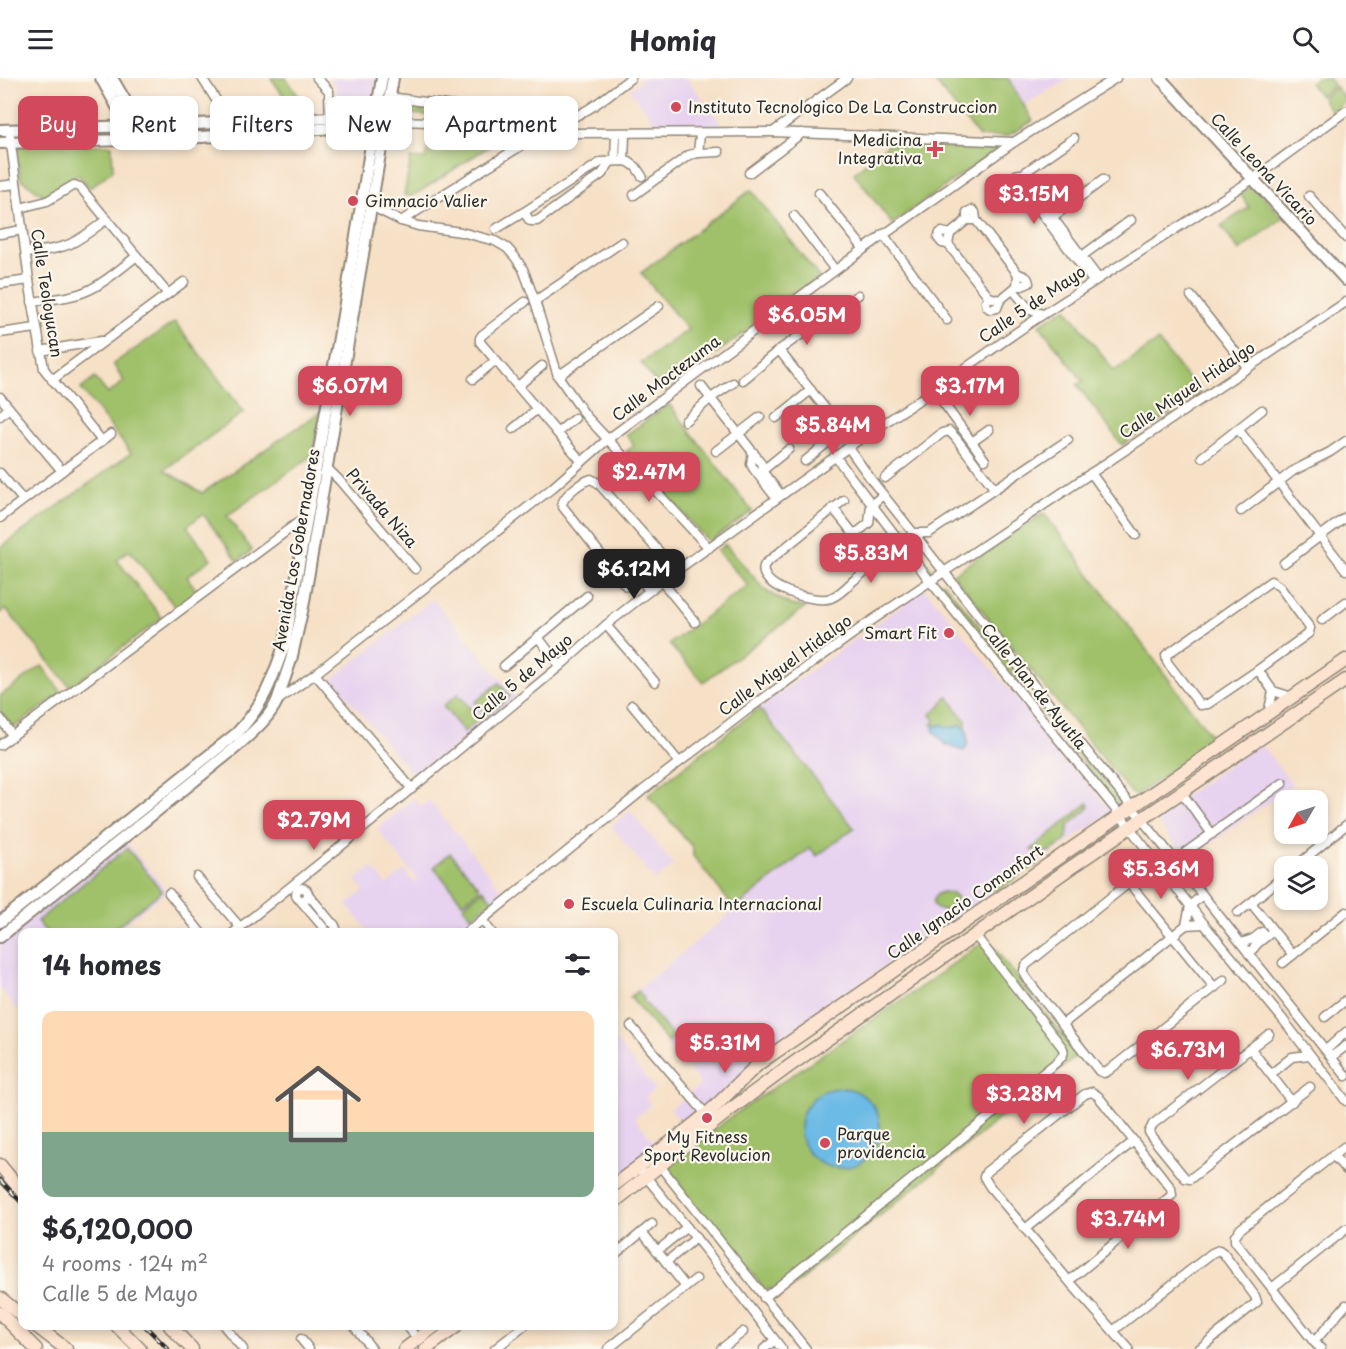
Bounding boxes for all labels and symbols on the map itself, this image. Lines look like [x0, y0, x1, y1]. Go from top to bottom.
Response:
place label: Instituto Tecnologico De La Construccion [688, 94, 997, 118]
marker: Instituto Tecnologico De La Construccion [669, 100, 683, 114]
street label: Calle Leona Vicario [1206, 106, 1324, 230]
place label: Medicina Integrativa [838, 127, 922, 169]
marker: Medicina Integrativa [926, 140, 944, 158]
pin: $3.15M [985, 174, 1083, 225]
place label: Gimnacio Valier [365, 188, 488, 212]
marker: Gimnacio Valier [346, 194, 360, 208]
street label: Calle Teoloyucan [26, 227, 70, 359]
street label: Calle 5 de Mayo [973, 258, 1090, 348]
pin: $6.05M [758, 295, 856, 346]
street label: Calle Moctezuma [606, 328, 725, 426]
street label: Calle Miguel Hidalgo [1114, 335, 1259, 444]
pin: $6.07M [301, 366, 399, 417]
pin: $3.17M [921, 366, 1019, 417]
pin: $5.84M [784, 405, 882, 456]
street label: Avenida Los Gobernadores [265, 447, 325, 653]
pin: $2.47M [600, 452, 698, 503]
street label: Privada Niza [341, 462, 424, 552]
pin: $5.83M [822, 533, 920, 584]
pin: $6.12M [585, 549, 683, 600]
street label: Calle Miguel Hidalgo [713, 608, 856, 721]
street label: Calle Plan de Ayutla [976, 617, 1093, 754]
place label: Smart Fit [864, 620, 937, 644]
marker: Smart Fit [942, 626, 956, 640]
street label: Calle 5 de Mayo [466, 627, 577, 725]
north arrow [1274, 790, 1328, 844]
pin: $2.79M [265, 800, 363, 851]
street label: Calle Ignacio Comonfort [881, 838, 1048, 964]
pin: $5.36M [1112, 849, 1210, 900]
place label: Escuela Culinaria Internacional [581, 891, 822, 915]
marker: Escuela Culinaria Internacional [562, 897, 576, 911]
pin: $5.31M [676, 1023, 774, 1074]
pin: $6.73M [1139, 1030, 1237, 1081]
pin: $3.28M [975, 1074, 1073, 1125]
marker: My Fitness Sport Revolucion [700, 1111, 714, 1125]
place label: Parque providencia [837, 1121, 926, 1163]
place label: My Fitness Sport Revolucion [643, 1124, 771, 1166]
marker: Parque providencia [818, 1136, 832, 1150]
pin: $3.74M [1079, 1199, 1177, 1250]

